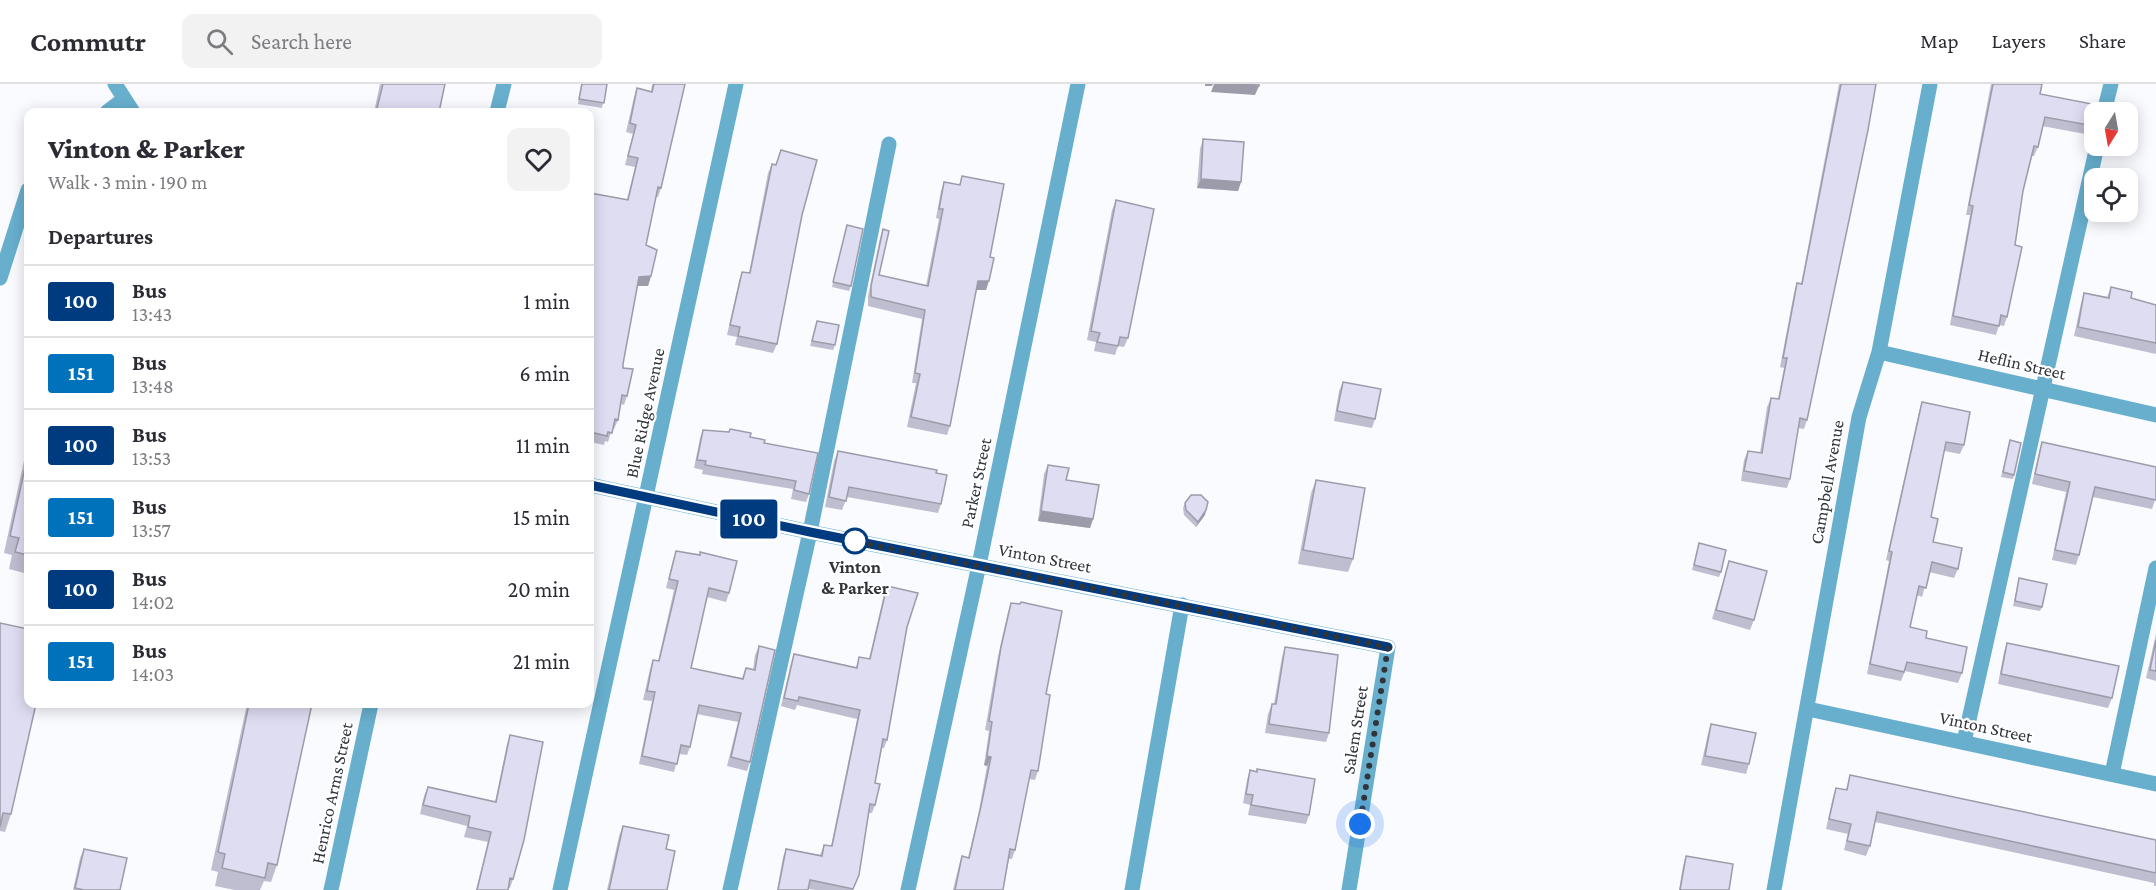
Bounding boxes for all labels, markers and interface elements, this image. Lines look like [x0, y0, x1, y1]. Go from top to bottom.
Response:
search box [182, 14, 602, 68]
icon: search [203, 25, 236, 58]
text: Commutr [30, 26, 146, 57]
text: Search here [251, 29, 352, 54]
text: Map [1920, 29, 1959, 53]
text: Layers [1992, 29, 2046, 53]
text: Share [2079, 29, 2126, 53]
north arrow [2084, 102, 2138, 156]
map controls [2084, 102, 2138, 222]
button: heart [507, 128, 570, 191]
text: Vinton & Parker [48, 133, 245, 164]
button: locate [2084, 168, 2138, 222]
text: Walk · 3 min · 190 m [48, 171, 207, 193]
text: Departures [48, 224, 153, 249]
text: Bus [132, 278, 166, 303]
text: 100 [64, 289, 98, 313]
text: 1 min [523, 289, 570, 314]
text: 13:43 [132, 303, 172, 325]
street label: Heflin Street [1976, 344, 2069, 384]
street label: Blue Ridge Avenue [621, 346, 669, 480]
text: Bus [132, 350, 166, 375]
text: 151 [68, 361, 94, 385]
text: 6 min [519, 361, 570, 386]
text: 13:48 [132, 375, 174, 397]
street label: Campbell Avenue [1806, 418, 1848, 546]
text: Bus [132, 422, 166, 447]
text: 100 [64, 433, 98, 457]
text: 11 min [516, 433, 570, 458]
street label: Parker Street [957, 435, 996, 530]
text: 13:53 [132, 447, 171, 469]
text: Bus [132, 494, 166, 519]
line badge: 100 [714, 500, 783, 538]
text: 151 [68, 505, 94, 529]
text: 15 min [513, 505, 570, 530]
text: 100 [732, 507, 766, 531]
text: 13:57 [132, 519, 171, 541]
marker: Vinton & Parker [842, 528, 868, 554]
street label: Vinton Street [997, 539, 1094, 577]
place label: Vinton & Parker [821, 557, 889, 598]
text: Bus [132, 566, 166, 591]
text: 100 [64, 577, 98, 601]
text: 20 min [508, 577, 570, 602]
text: 14:02 [132, 591, 174, 613]
text: Bus [132, 638, 166, 663]
text: 151 [68, 649, 94, 673]
text: 21 min [513, 649, 570, 674]
text: 14:03 [132, 663, 174, 685]
street label: Salem Street [1338, 683, 1372, 776]
street label: Vinton Street [1938, 707, 2035, 747]
street label: Henrico Arms Street [307, 720, 357, 865]
your location [1345, 809, 1375, 839]

